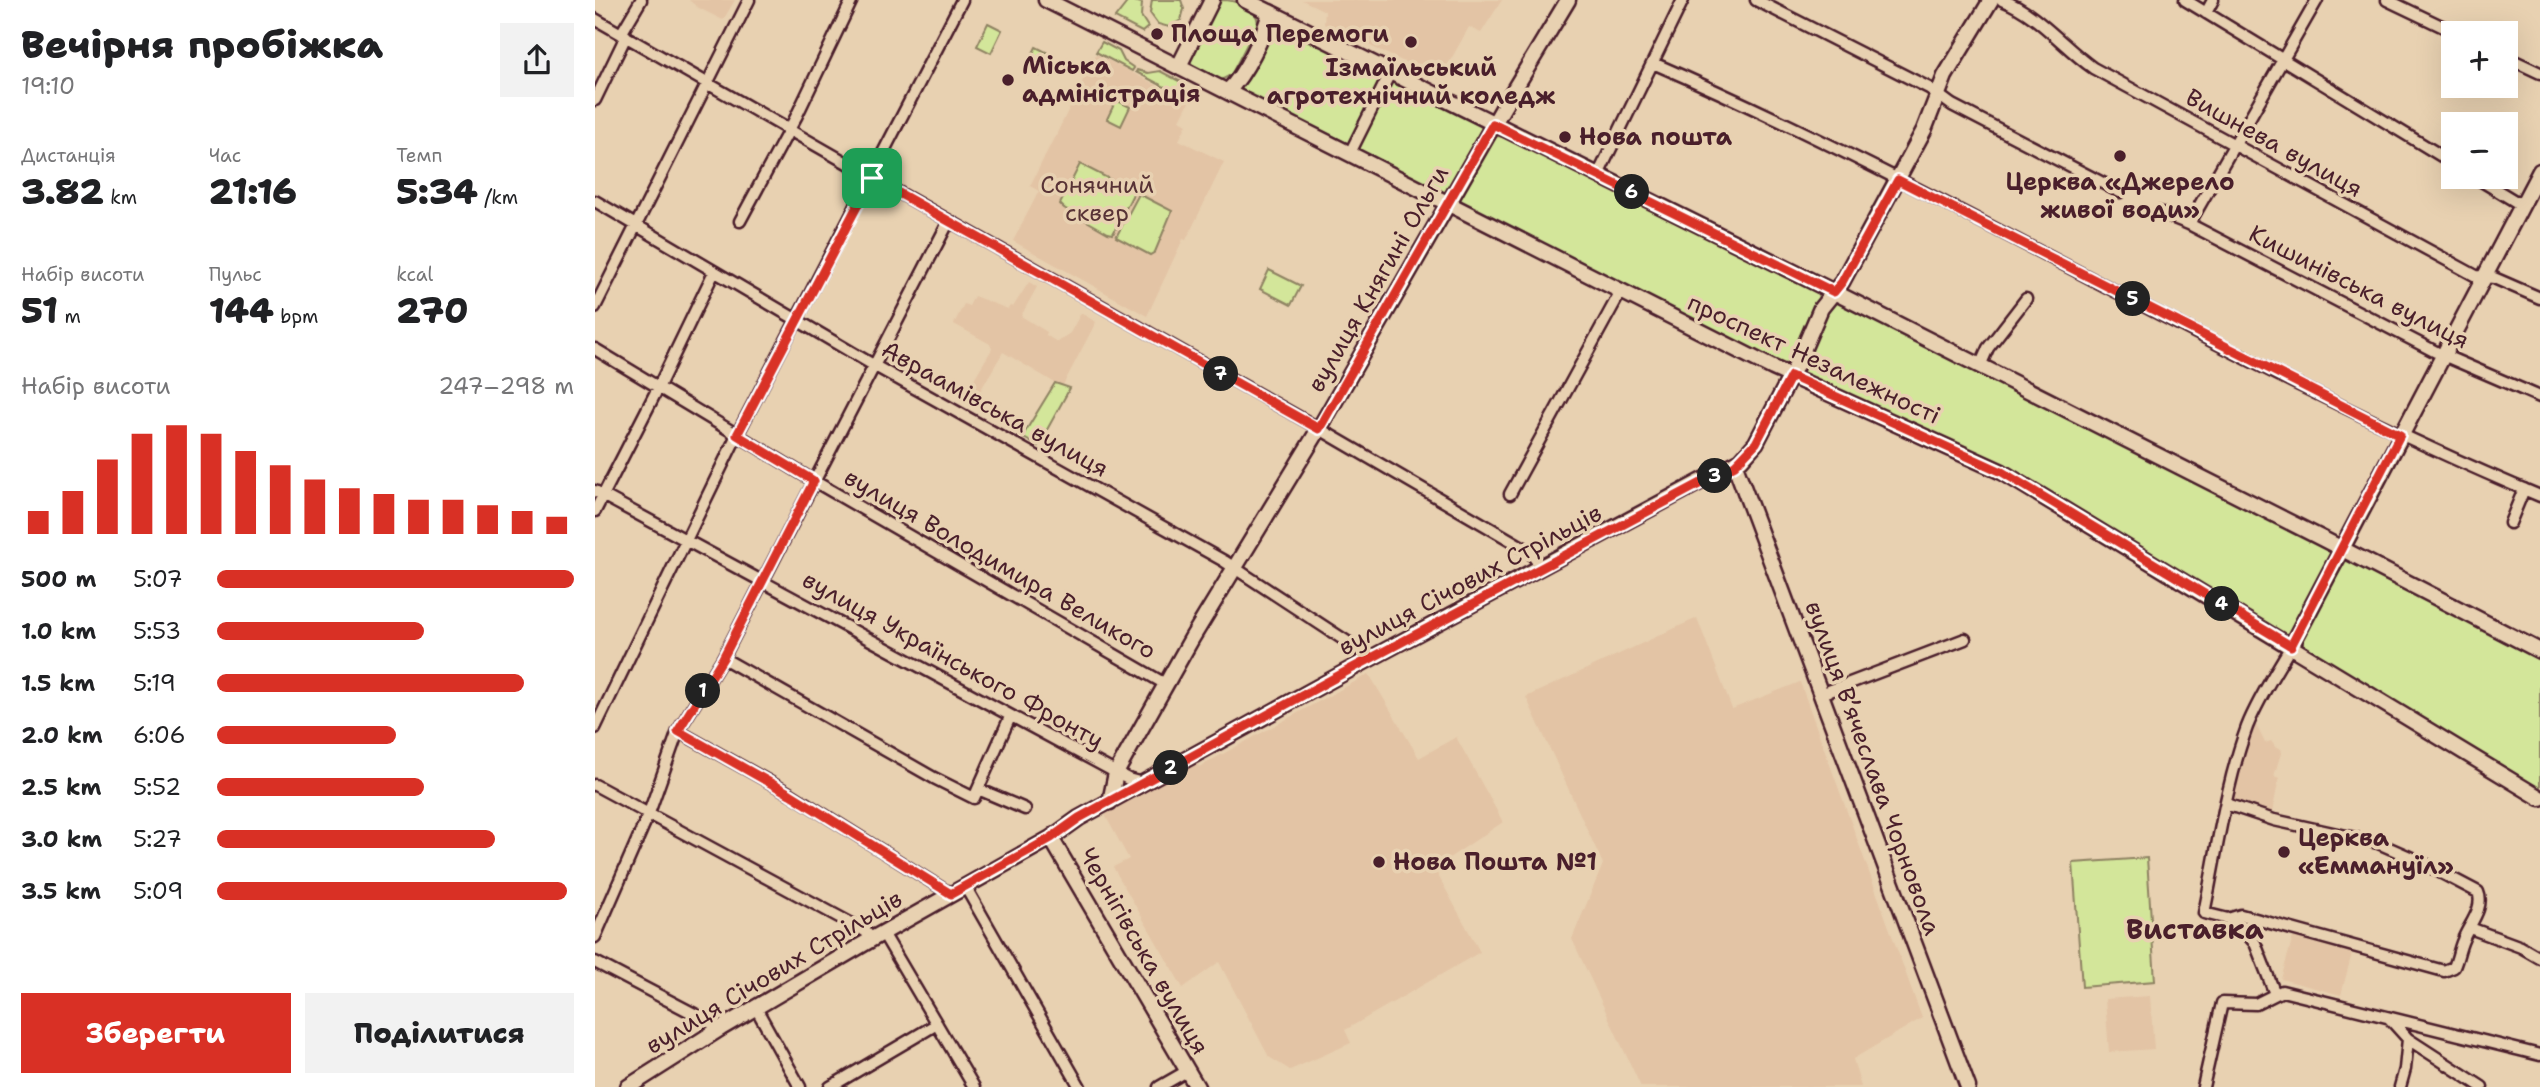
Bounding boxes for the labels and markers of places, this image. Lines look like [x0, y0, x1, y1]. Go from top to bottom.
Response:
place label: Площа Перемоги [1171, 18, 1389, 50]
marker: Площа Перемоги [1149, 26, 1165, 42]
marker: Ізмаїльський агротехнічний коледж [1403, 34, 1419, 50]
place label: Міська адміністрація [1022, 50, 1200, 110]
place label: Ізмаїльський агротехнічний коледж [1267, 52, 1556, 112]
marker: Міська адміністрація [1000, 72, 1016, 88]
place label: Нова пошта [1579, 121, 1733, 153]
marker: Нова пошта [1557, 129, 1573, 145]
pin [842, 148, 902, 208]
marker: Церква «Джерело живої води» [2112, 148, 2128, 164]
place label: Церква «Джерело живої води» [2005, 166, 2235, 226]
pin: 6 [1615, 174, 1649, 210]
pin: 5 [2115, 282, 2151, 316]
pin: 7 [1203, 356, 1239, 392]
pin: 3 [1697, 458, 1733, 494]
pin: 4 [2205, 586, 2239, 622]
pin: 1 [685, 674, 721, 708]
pin: 2 [1153, 750, 1189, 786]
place label: Церква «Еммануїл» [2298, 822, 2454, 882]
marker: Церква «Еммануїл» [2276, 844, 2292, 860]
place label: Нова Пошта №1 [1393, 846, 1597, 878]
marker: Нова Пошта №1 [1371, 854, 1387, 870]

